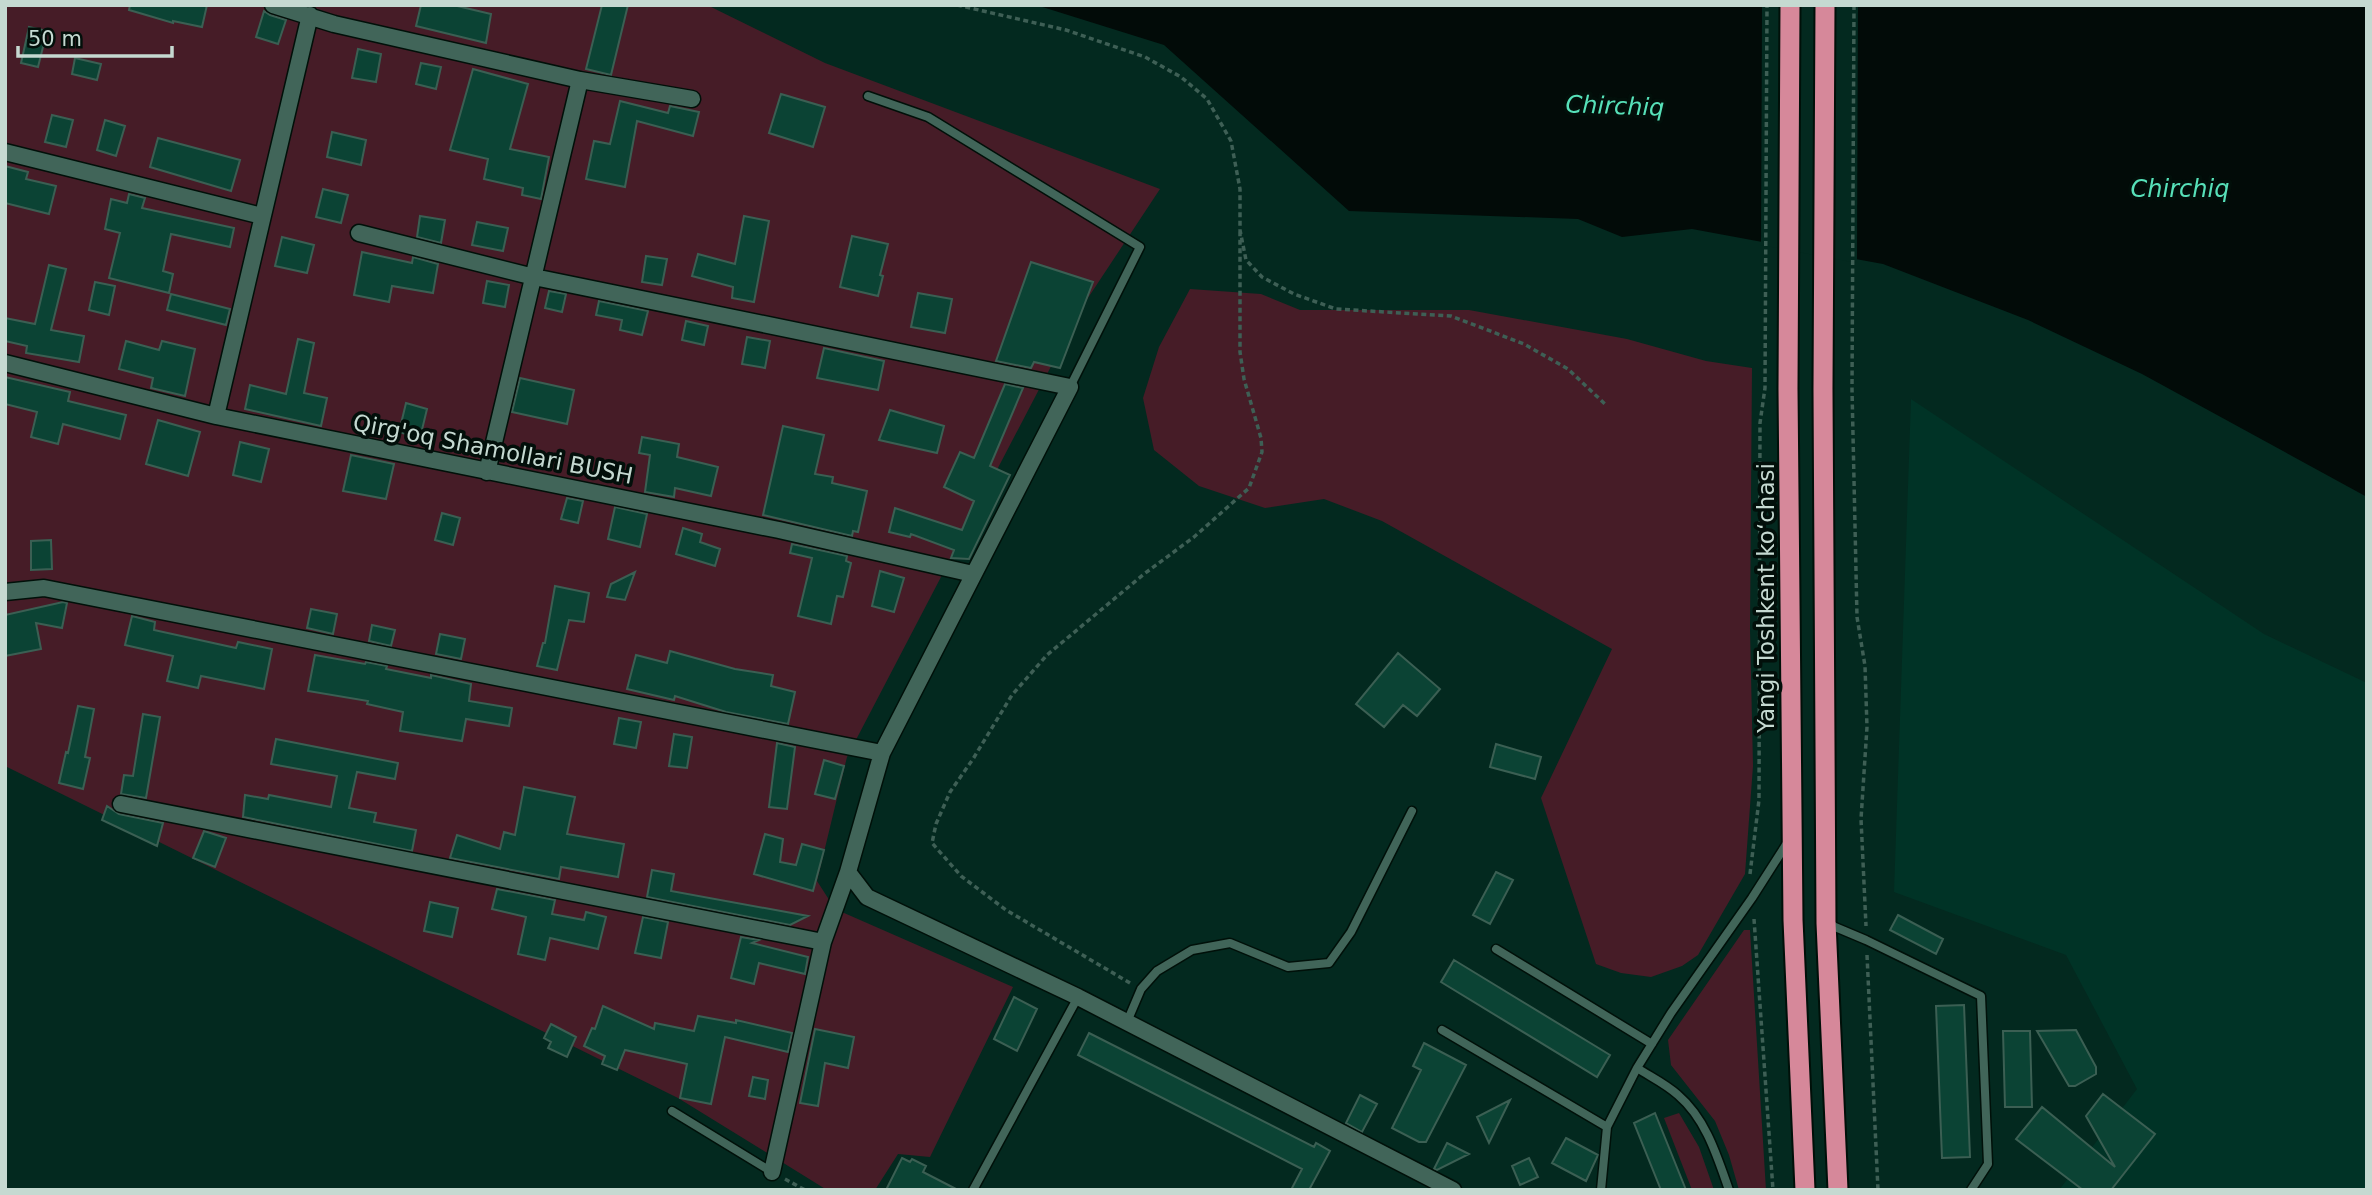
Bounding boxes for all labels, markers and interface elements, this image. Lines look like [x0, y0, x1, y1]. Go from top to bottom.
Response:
scale bar [18, 14, 172, 58]
text: 50 m [28, 27, 82, 51]
water label: Chirchiq [1565, 90, 1665, 122]
water label: Chirchiq [2131, 175, 2229, 203]
street label: Qirg'oq Shamollari BUSH [351, 409, 635, 489]
street label: Yangi Toshkent ko‘chasi [1753, 463, 1779, 734]

